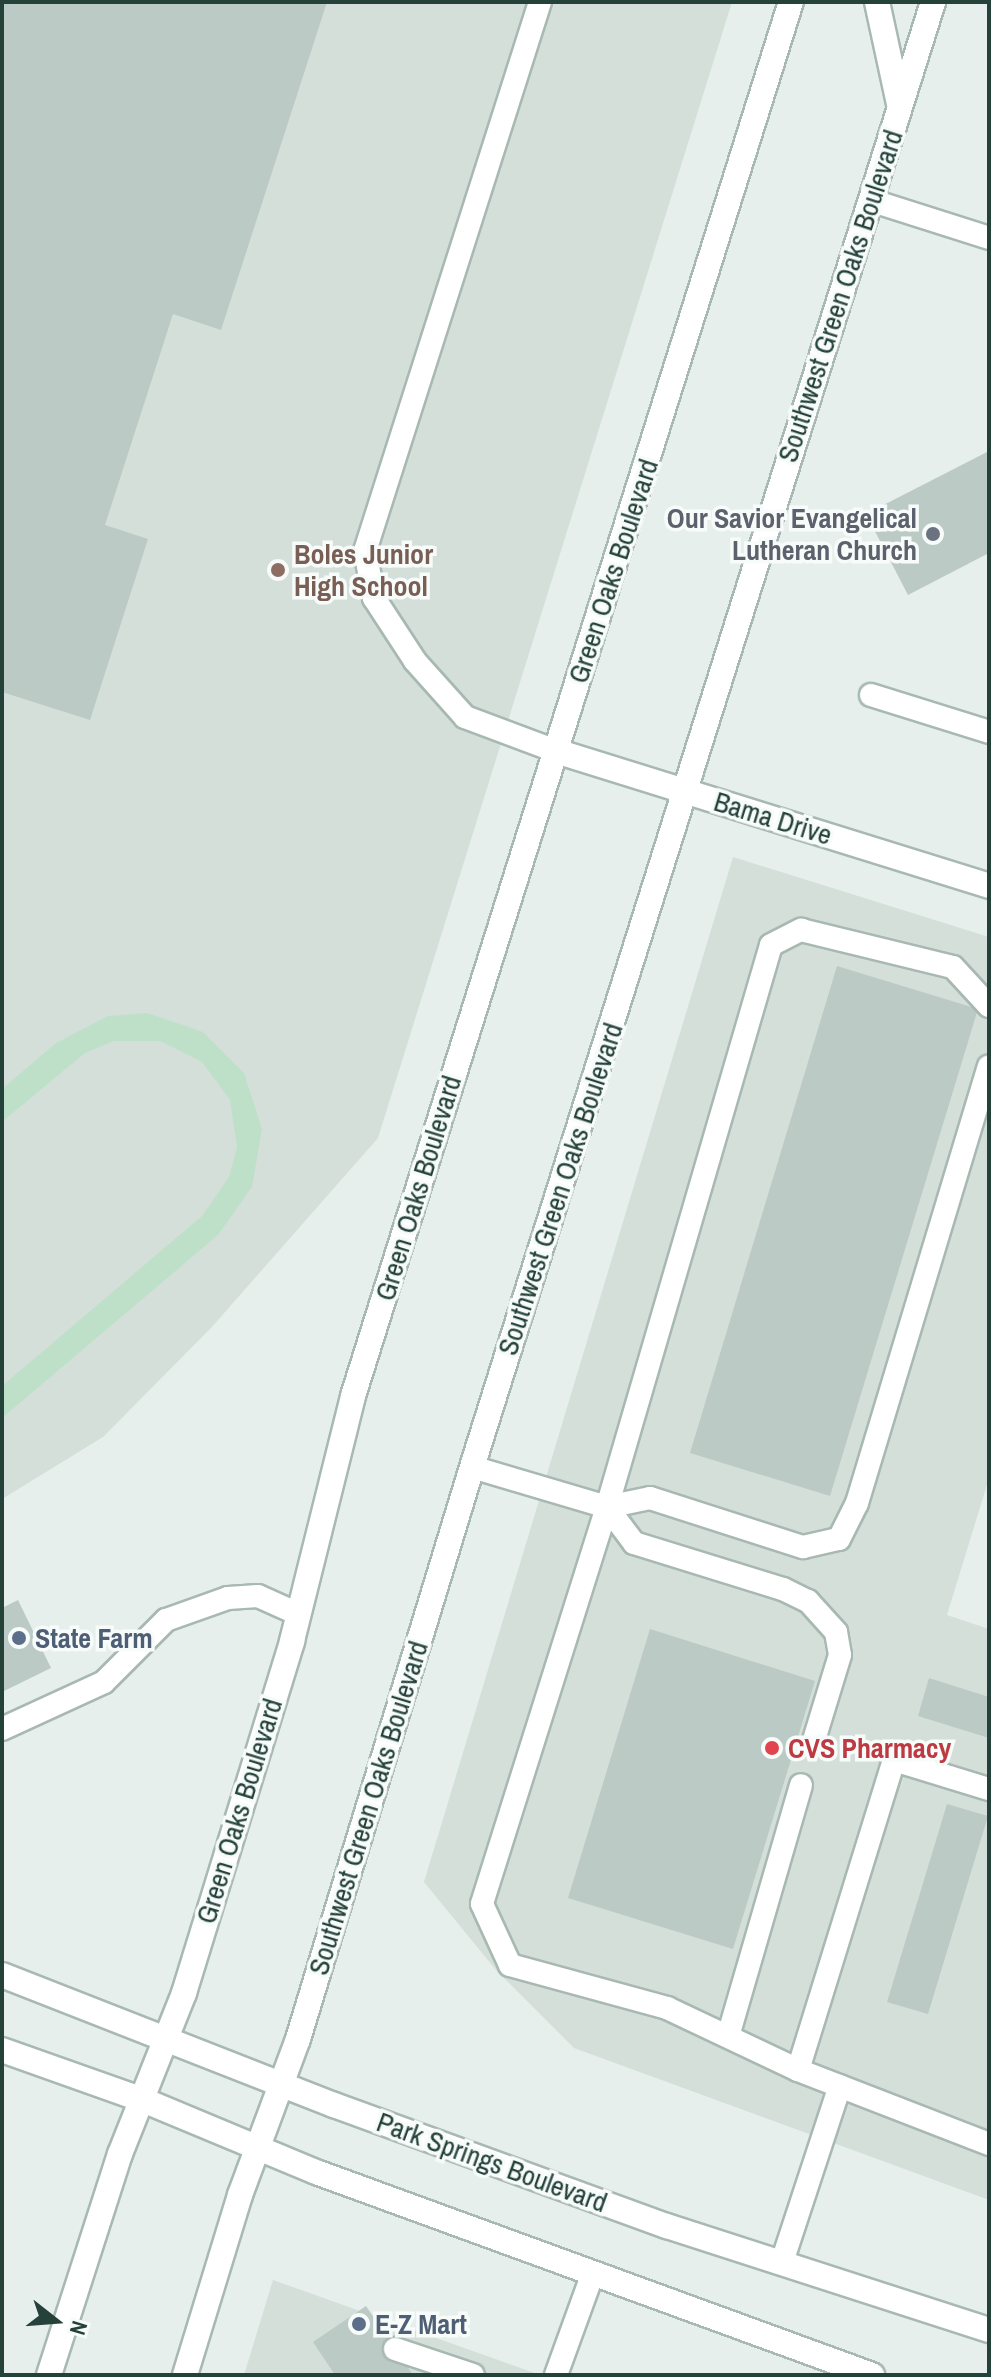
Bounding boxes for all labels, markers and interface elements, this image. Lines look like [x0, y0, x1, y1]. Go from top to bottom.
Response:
street label: Southwest Green Oaks Boulevard [770, 126, 910, 466]
street label: Green Oaks Boulevard [561, 455, 665, 687]
place label: Our Savior Evangelical Lutheran Church [667, 501, 917, 567]
marker: Our Savior Evangelical Lutheran Church [924, 525, 942, 543]
place label: Boles Junior High School [294, 537, 433, 603]
marker: Boles Junior High School [269, 561, 287, 579]
street label: Bama Drive [710, 784, 836, 852]
street label: Southwest Green Oaks Boulevard [490, 1019, 630, 1359]
street label: Green Oaks Boulevard [368, 1071, 468, 1305]
place label: State Farm [35, 1621, 153, 1655]
marker: State Farm [10, 1629, 28, 1647]
street label: Southwest Green Oaks Boulevard [301, 1637, 435, 1979]
street label: Green Oaks Boulevard [189, 1694, 289, 1928]
place label: CVS Pharmacy [788, 1731, 951, 1765]
marker: CVS Pharmacy [763, 1739, 781, 1757]
street label: Park Springs Boulevard [372, 2105, 612, 2219]
north arrow [16, 2281, 96, 2361]
place label: E-Z Mart [375, 2307, 467, 2341]
marker: E-Z Mart [350, 2315, 368, 2333]
text: N [63, 2317, 95, 2339]

